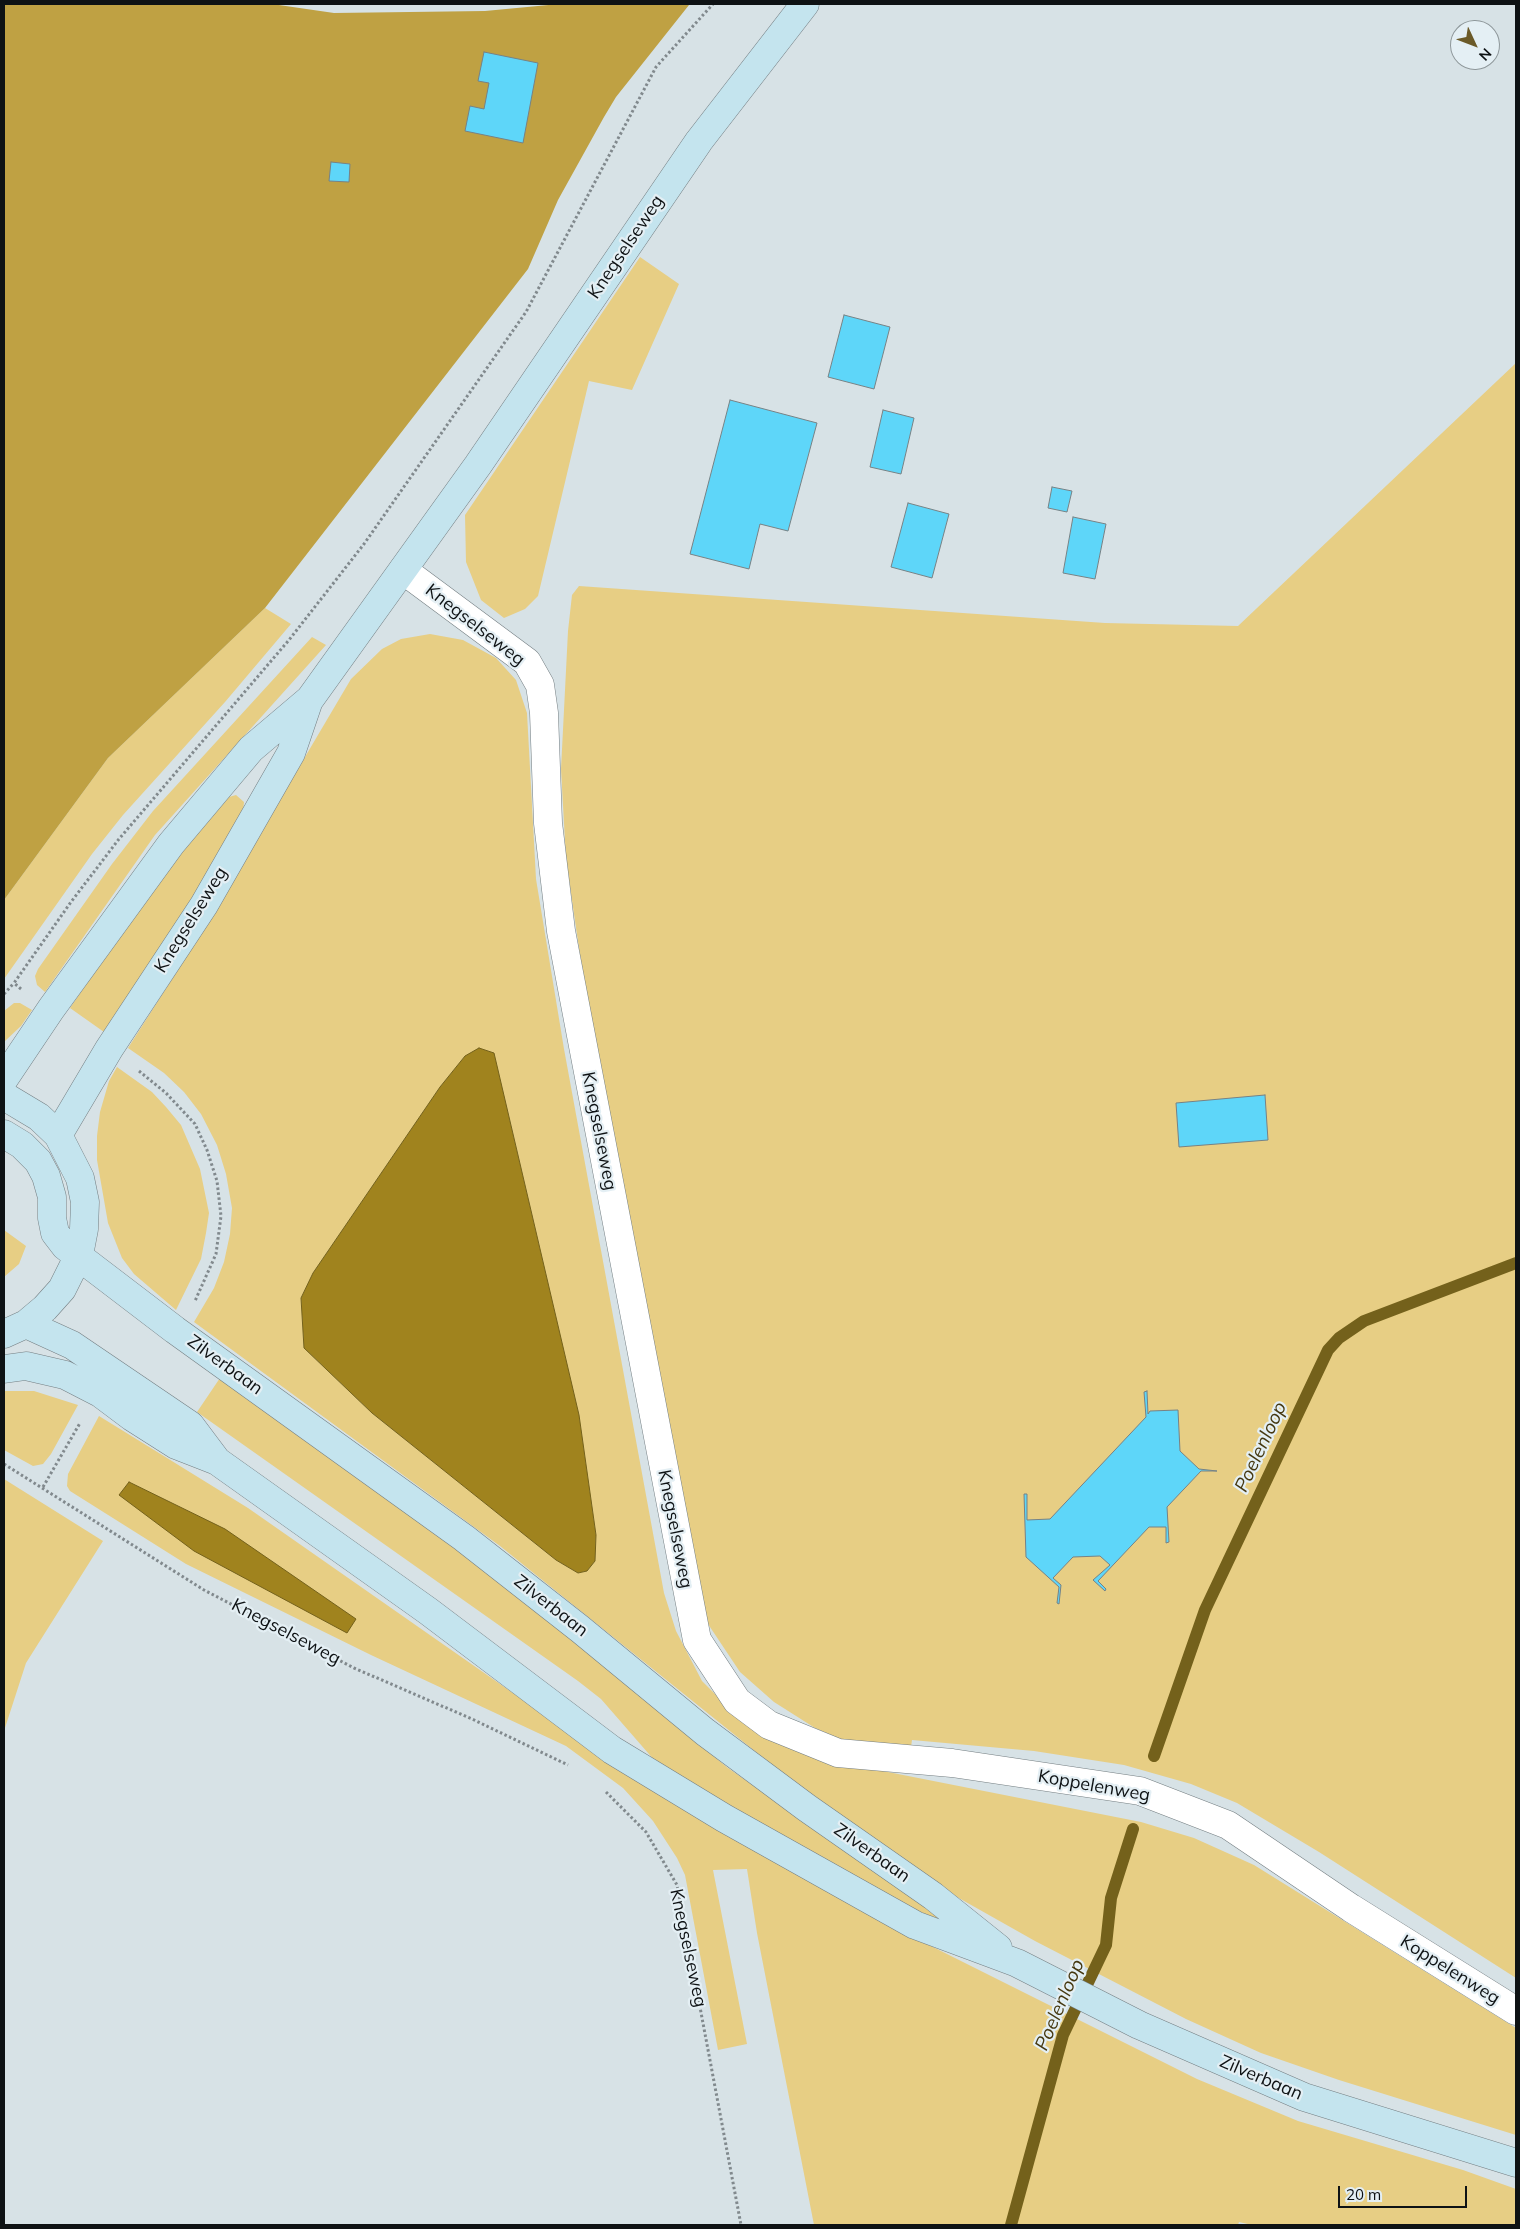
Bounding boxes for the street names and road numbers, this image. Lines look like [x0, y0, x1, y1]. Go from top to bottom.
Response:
street label: Knegselseweg [583, 191, 669, 303]
street label: Knegselseweg [421, 579, 529, 671]
street label: Knegselseweg [150, 863, 232, 977]
street label: Knegselseweg [577, 1070, 621, 1192]
street label: Zilverbaan [183, 1330, 267, 1400]
street label: Knegselseweg [653, 1468, 697, 1590]
street label: Zilverbaan [510, 1570, 592, 1642]
street label: Knegselseweg [228, 1594, 344, 1670]
street label: Koppelenweg [1036, 1766, 1152, 1806]
street label: Zilverbaan [830, 1819, 914, 1887]
street label: Knegselseweg [665, 1887, 711, 2009]
street label: Koppelenweg [1396, 1931, 1504, 2009]
street label: Zilverbaan [1216, 2051, 1306, 2105]

